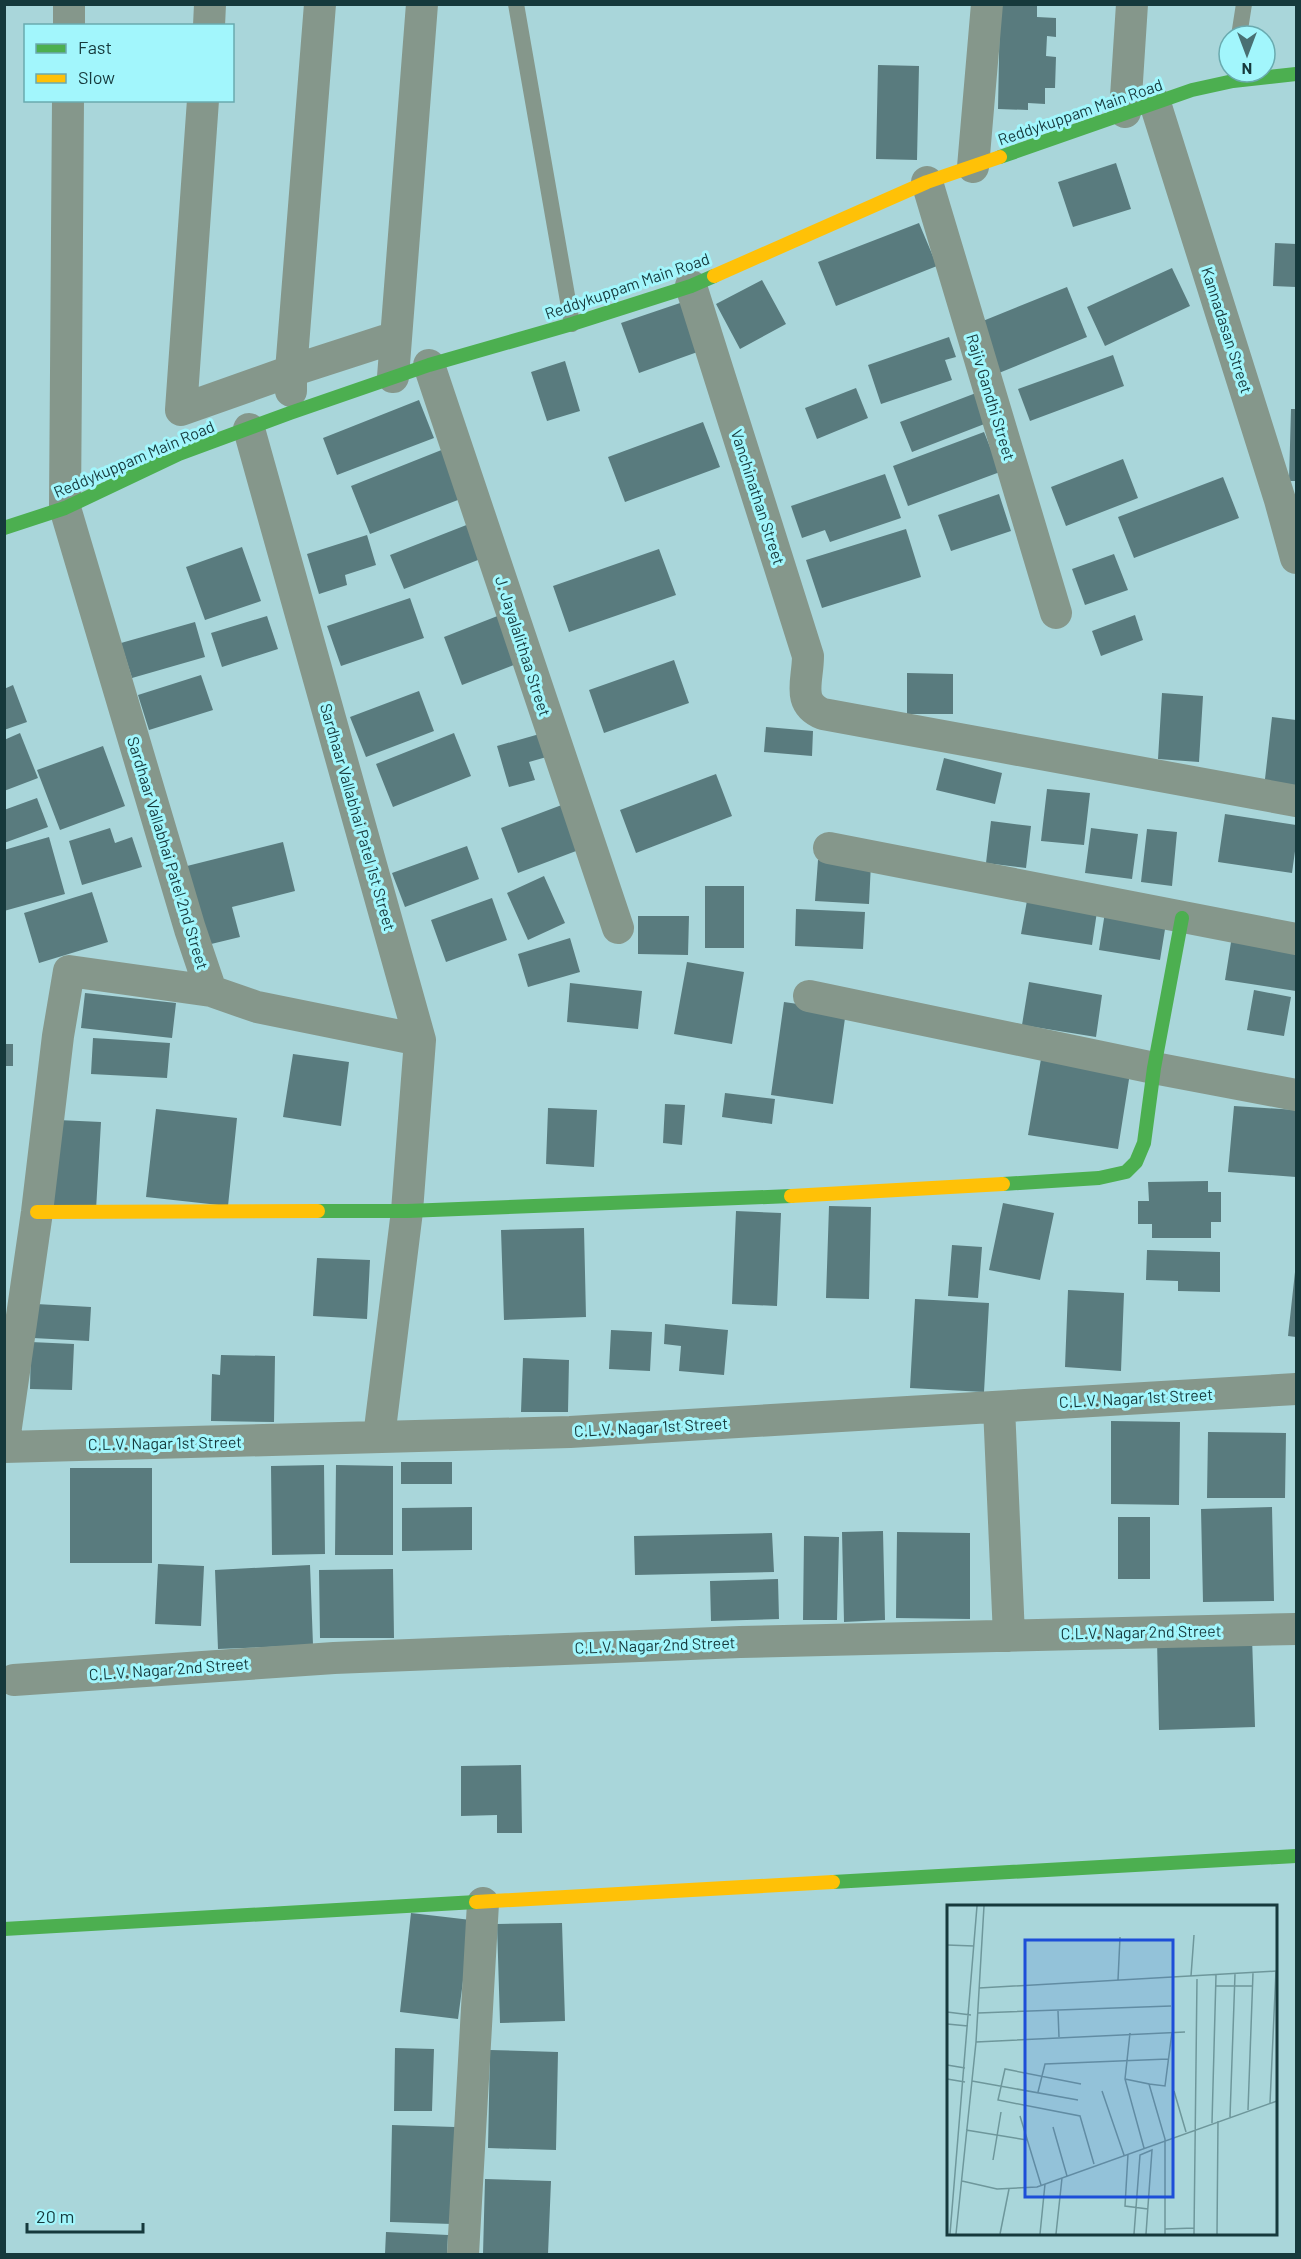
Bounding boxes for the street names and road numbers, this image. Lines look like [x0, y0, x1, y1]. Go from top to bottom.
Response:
street label: Reddykuppam Main Road [995, 74, 1165, 149]
street label: Reddykuppam Main Road [542, 248, 712, 323]
street label: Kannadasan Street [1198, 264, 1257, 395]
street label: Rajiv Gandhi Street [963, 331, 1020, 463]
street label: Reddykuppam Main Road [51, 416, 217, 501]
street label: Vanchinathan Street [728, 427, 789, 567]
street label: J. Jayalalithaa Street [492, 573, 555, 719]
street label: Sardhaar Vallabhai Patel 1st Street [317, 701, 400, 933]
street label: Sardhaar Vallabhai Patel 2nd Street [124, 734, 213, 972]
street label: C.L.V. Nagar 1st Street [1058, 1384, 1213, 1411]
street label: C.L.V. Nagar 1st Street [573, 1413, 728, 1440]
street label: C.L.V. Nagar 1st Street [88, 1432, 242, 1453]
street label: C.L.V. Nagar 2nd Street [1060, 1621, 1222, 1642]
street label: C.L.V. Nagar 2nd Street [574, 1632, 736, 1657]
street label: C.L.V. Nagar 2nd Street [88, 1653, 250, 1684]

